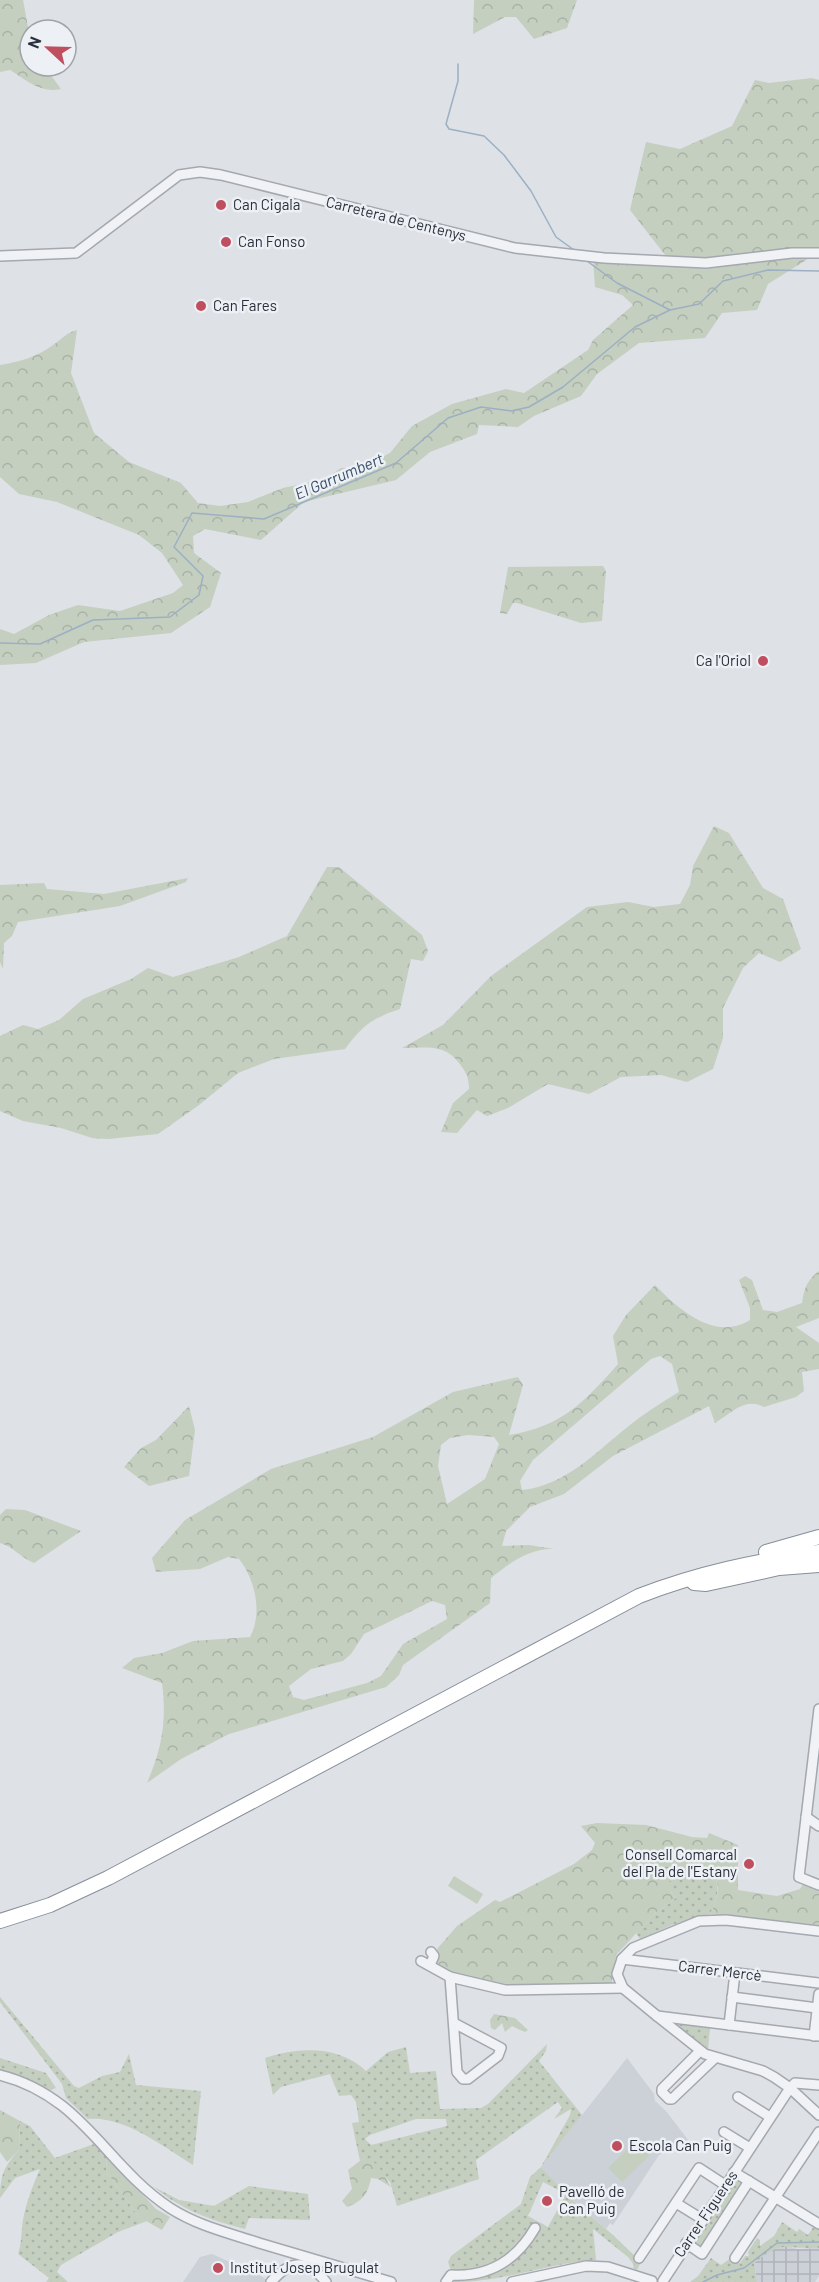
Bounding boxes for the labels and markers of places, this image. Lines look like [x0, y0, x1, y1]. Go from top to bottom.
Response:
place label: Can Cigala [233, 195, 301, 213]
marker: Can Cigala [214, 198, 228, 212]
place label: Can Fonso [238, 232, 305, 250]
marker: Can Fonso [219, 235, 233, 249]
place label: Can Fares [213, 296, 277, 314]
marker: Can Fares [194, 299, 208, 313]
place label: Ca l'Oriol [696, 651, 751, 669]
marker: Ca l'Oriol [756, 654, 770, 668]
place label: Consell Comarcal del Pla de l'Estany [622, 1845, 737, 1880]
marker: Consell Comarcal del Pla de l'Estany [742, 1857, 756, 1871]
place label: Escola Can Puig [629, 2136, 732, 2154]
marker: Escola Can Puig [610, 2139, 624, 2153]
place label: Pavelló de Can Puig [559, 2182, 624, 2217]
marker: Pavelló de Can Puig [540, 2194, 554, 2208]
place label: Institut Josep Brugulat [230, 2258, 379, 2276]
marker: Institut Josep Brugulat [211, 2261, 225, 2275]

